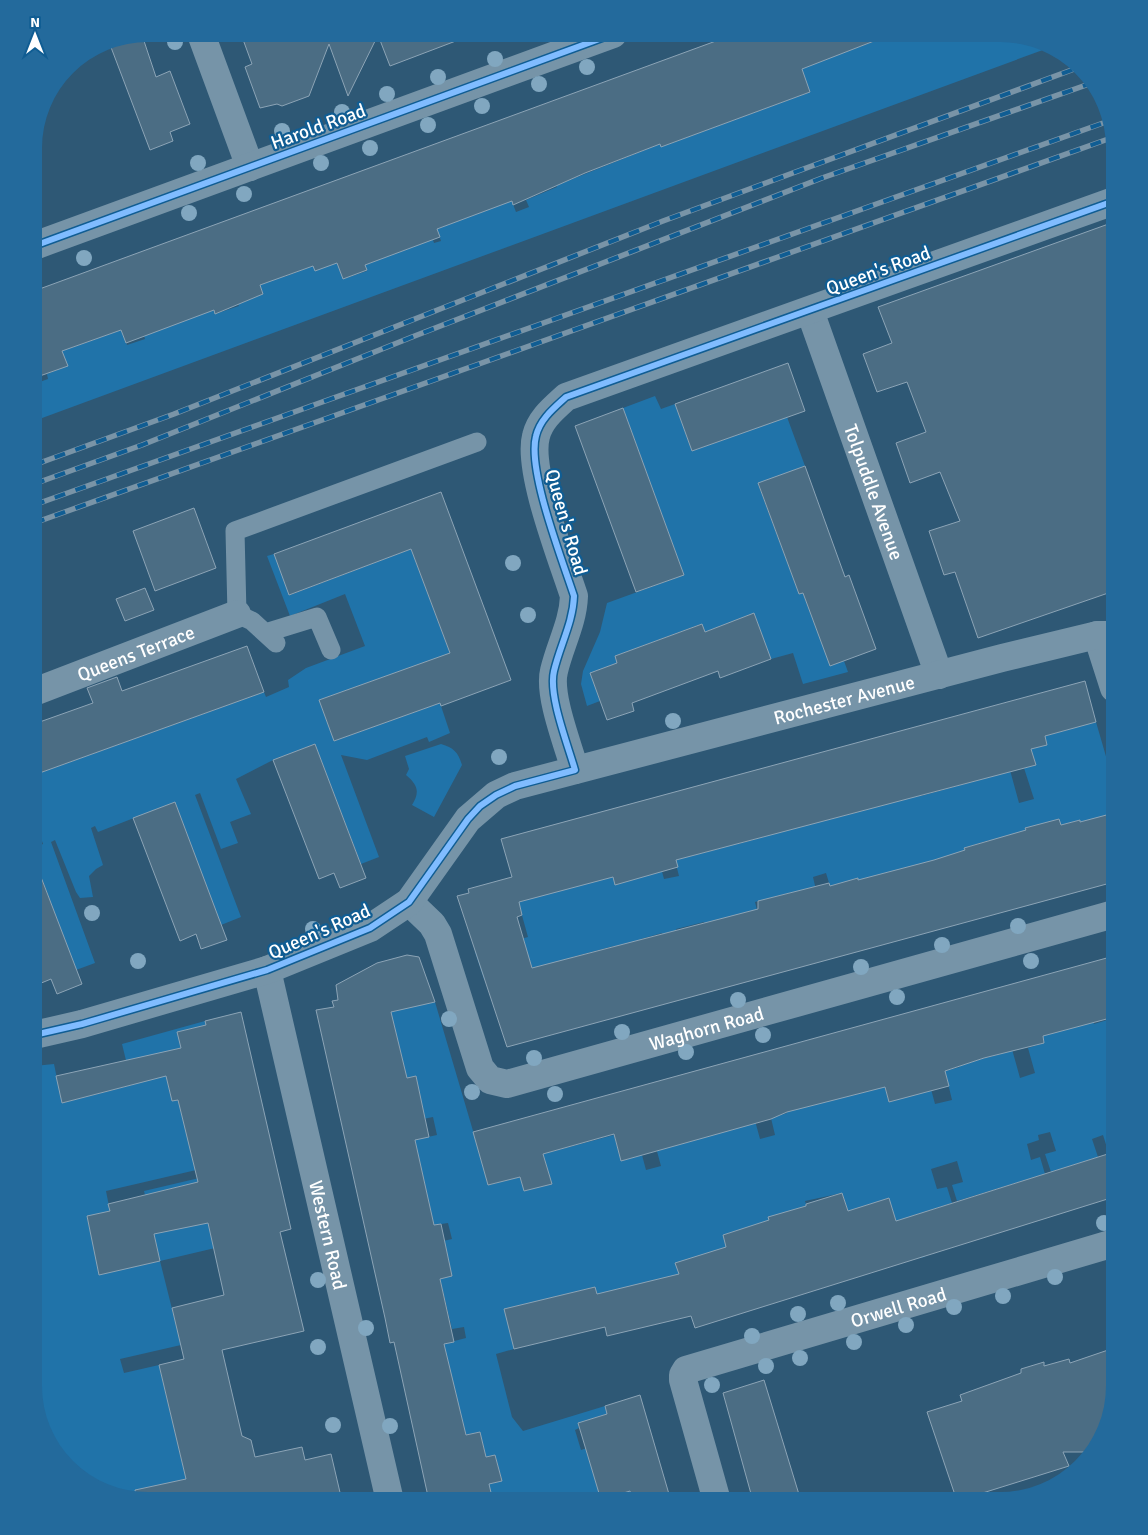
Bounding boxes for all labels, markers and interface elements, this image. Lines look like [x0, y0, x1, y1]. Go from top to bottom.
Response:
north arrow [10, 10, 60, 60]
text: N [30, 14, 40, 31]
street label: Harold Road [268, 99, 369, 155]
street label: Queen's Road [823, 241, 934, 301]
street label: Tolpuddle Avenue [838, 421, 908, 563]
street label: Queen's Road [539, 466, 593, 578]
street label: Queens Terrace [74, 620, 198, 687]
street label: Rochester Avenue [771, 670, 917, 731]
street label: Queen's Road [265, 899, 374, 965]
street label: Waghorn Road [647, 1002, 766, 1057]
street label: Western Road [303, 1178, 352, 1292]
street label: Orwell Road [848, 1282, 949, 1334]

